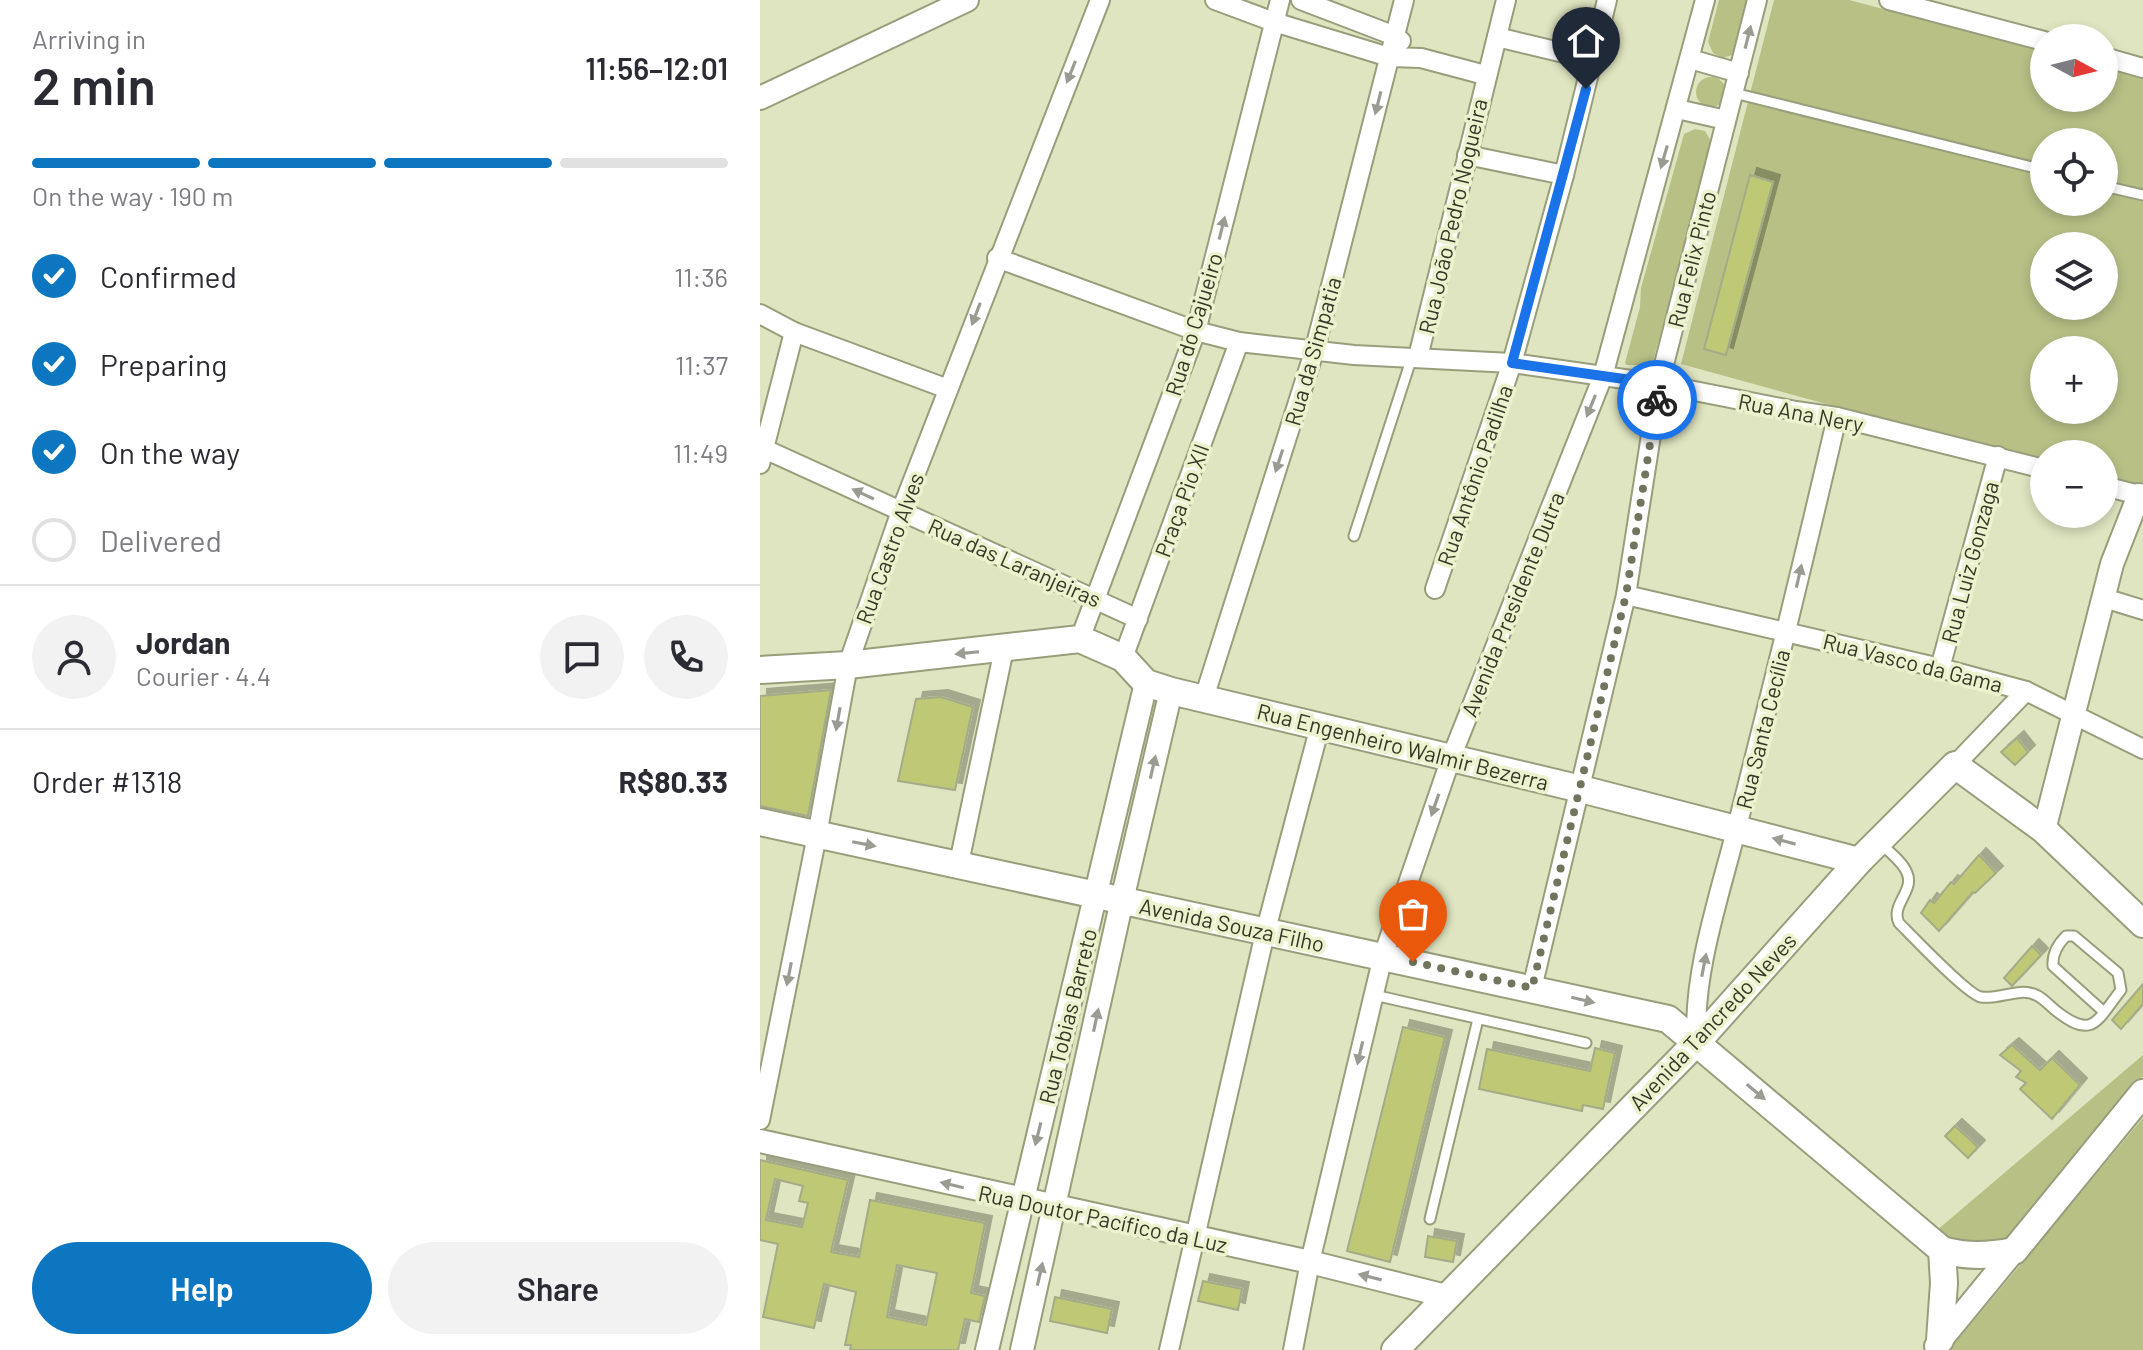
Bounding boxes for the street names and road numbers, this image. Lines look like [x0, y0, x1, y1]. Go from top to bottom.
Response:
street label: Rua João Pedro Nogueira [1412, 96, 1492, 336]
street label: Rua Felix Pinto [1661, 188, 1721, 330]
street label: Rua do Cajueiro [1159, 249, 1227, 399]
street label: Rua da Simpatia [1278, 274, 1346, 428]
street label: Rua Antônio Padilha [1431, 381, 1517, 569]
street label: Rua Ana Nery [1736, 387, 1866, 437]
street label: Praça Pio XII [1148, 440, 1214, 560]
street label: Rua Castro Alves [850, 469, 928, 627]
street label: Rua Luiz Gonzaga [1935, 478, 2003, 646]
street label: Avenida Presidente Dutra [1455, 488, 1569, 720]
street label: Rua das Laranjeiras [925, 512, 1105, 612]
street label: Rua Vasco da Gama [1821, 627, 2005, 697]
street label: Rua Santa Cecília [1730, 647, 1794, 811]
street label: Rua Engenheiro Walmir Bezerra [1254, 697, 1552, 795]
street label: Avenida Souza Filho [1137, 892, 1327, 956]
street label: Rua Tobias Barreto [1033, 926, 1101, 1106]
street label: Avenida Tancredo Neves [1623, 927, 1801, 1115]
street label: Rua Doutor Pacífico da Luz [976, 1179, 1230, 1257]

